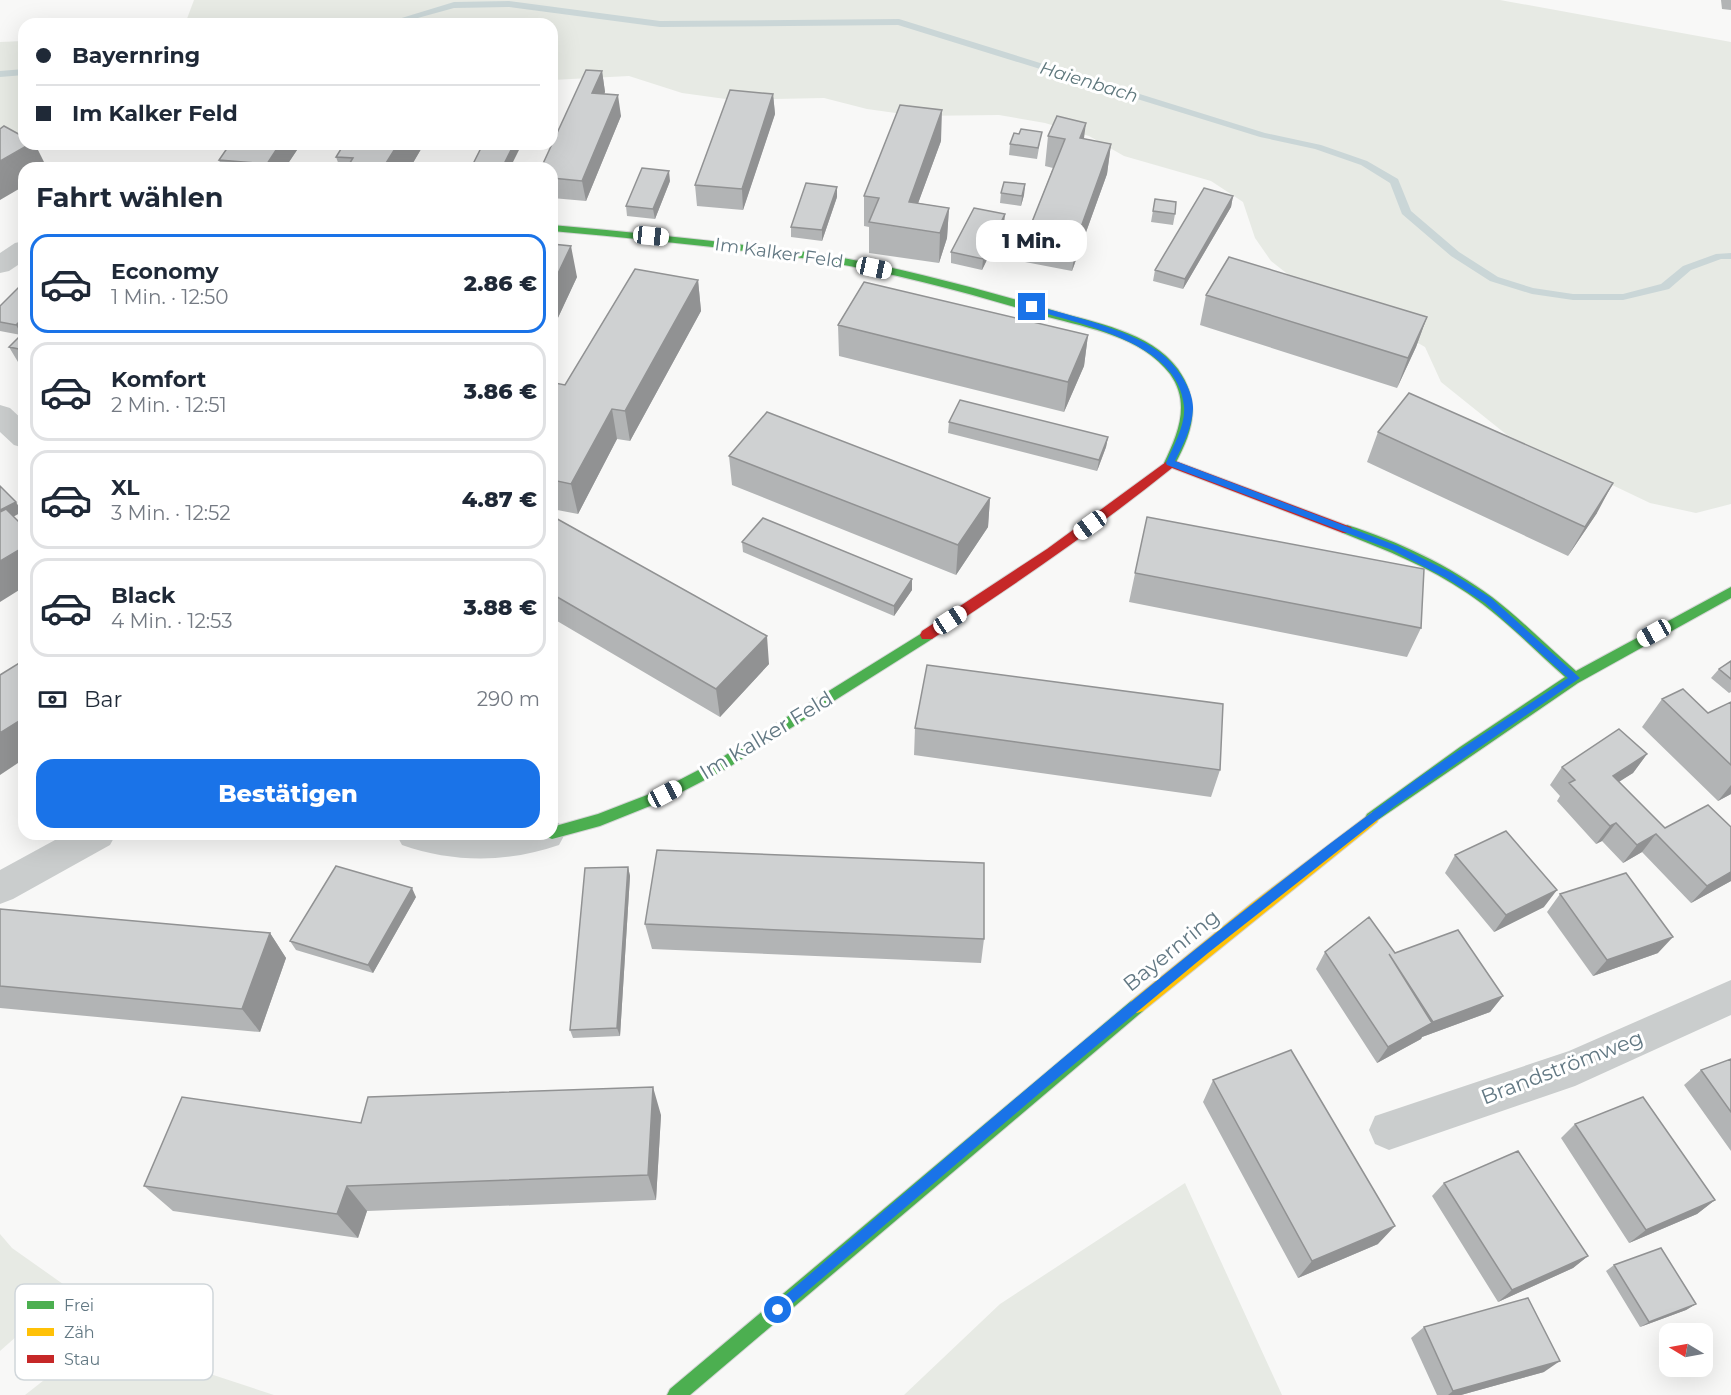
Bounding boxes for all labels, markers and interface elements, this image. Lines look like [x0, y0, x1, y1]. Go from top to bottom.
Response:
text: Bayernring [72, 42, 200, 69]
water label: Haienbach [1037, 57, 1141, 107]
text: Im Kalker Feld [72, 100, 238, 127]
text: Fahrt wählen [36, 181, 223, 214]
callout: 1 Min. [976, 220, 1088, 262]
car [632, 225, 670, 247]
text: 1 Min. [1002, 229, 1061, 253]
street label: Im Kalker Feld [713, 233, 845, 273]
car [855, 255, 893, 281]
icon: car [39, 257, 93, 311]
text: Economy [111, 258, 219, 285]
text: 2.86 € [464, 270, 537, 297]
text: 1 Min. · 12:50 [111, 285, 229, 309]
route end [1018, 293, 1045, 320]
icon: car [39, 365, 93, 419]
text: Komfort [111, 366, 206, 393]
text: 3.86 € [464, 378, 537, 405]
text: 2 Min. · 12:51 [111, 393, 227, 417]
icon: car [39, 473, 93, 527]
text: XL [111, 474, 140, 501]
text: 4.87 € [462, 486, 537, 513]
text: 3 Min. · 12:52 [111, 501, 231, 525]
car [1070, 507, 1110, 543]
icon: car [39, 581, 93, 635]
text: Black [111, 582, 175, 609]
text: 3.88 € [463, 594, 537, 621]
car [930, 603, 970, 637]
text: 4 Min. · 12:53 [111, 609, 233, 633]
car [1634, 616, 1674, 650]
icon: cash [36, 683, 69, 716]
street label: Im Kalker Feld [695, 685, 837, 785]
text: Bar [84, 686, 122, 713]
text: 290 m [477, 687, 540, 711]
button: Bestätigen [36, 759, 540, 828]
car [645, 778, 685, 810]
street label: Bayernring [1118, 904, 1224, 996]
street label: Brandströmweg [1477, 1025, 1647, 1109]
legend [15, 1284, 213, 1380]
text: Frei [64, 1296, 94, 1315]
route start [764, 1296, 791, 1323]
text: Zäh [64, 1323, 95, 1342]
north arrow [1659, 1323, 1713, 1377]
map controls [1659, 1323, 1713, 1377]
text: Stau [64, 1350, 100, 1369]

